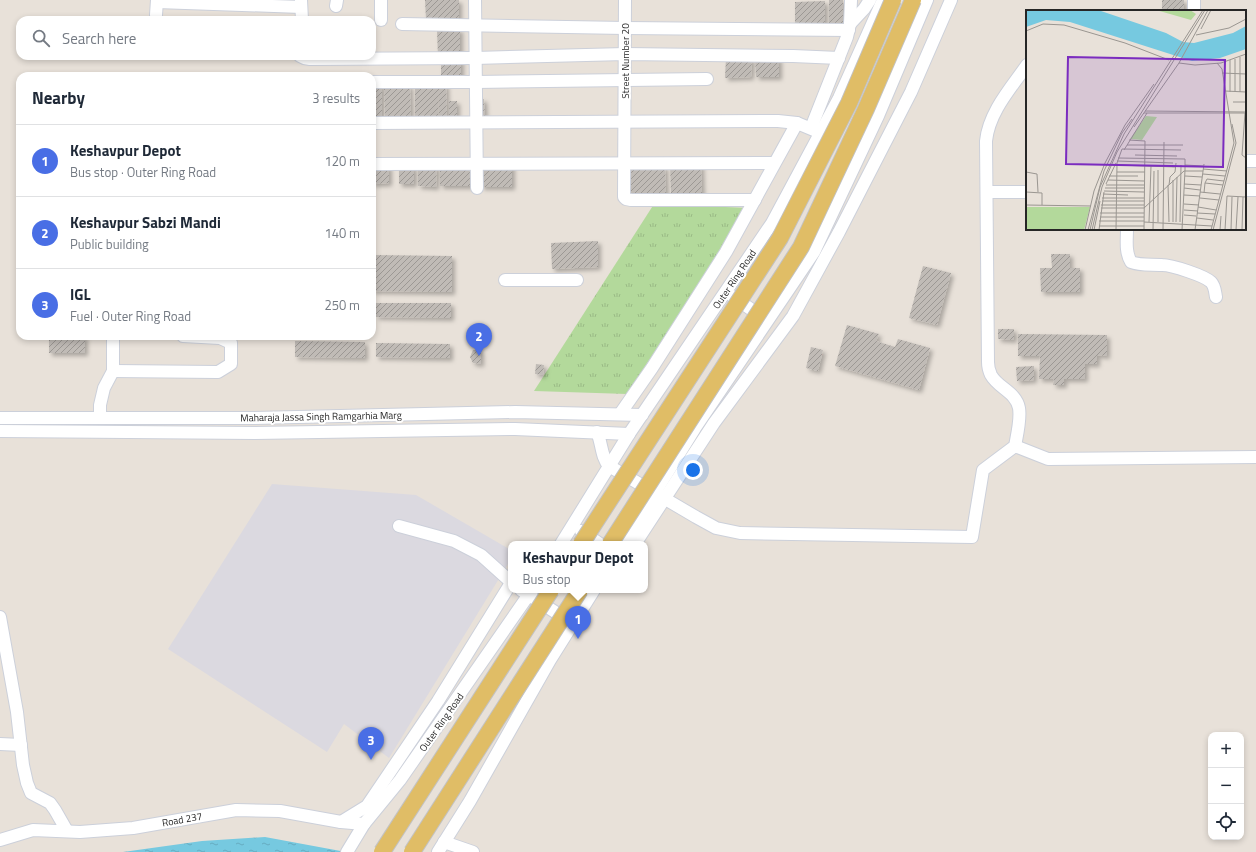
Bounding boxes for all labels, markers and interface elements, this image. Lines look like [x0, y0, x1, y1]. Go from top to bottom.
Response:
inset map [1026, 10, 1246, 230]
search box [16, 16, 376, 60]
street label: Street Number 20 [618, 23, 633, 99]
icon: search [30, 27, 52, 49]
text: Search here [62, 27, 136, 50]
text: Nearby [32, 85, 85, 111]
text: 3 results [312, 88, 360, 108]
text: Keshavpur Depot [70, 139, 181, 162]
text: 1 [41, 151, 49, 171]
text: 120 m [324, 151, 360, 171]
text: Bus stop · Outer Ring Road [70, 162, 216, 182]
text: Keshavpur Sabzi Mandi [70, 211, 221, 234]
text: 2 [41, 223, 49, 243]
text: 140 m [324, 223, 360, 243]
text: Public building [70, 234, 149, 254]
street label: Outer Ring Road [709, 247, 760, 312]
text: IGL [70, 283, 91, 306]
text: 3 [41, 295, 49, 315]
text: 250 m [324, 295, 360, 315]
text: Fuel · Outer Ring Road [70, 306, 191, 326]
pin: 2 [466, 323, 492, 356]
street label: Maharaja Jassa Singh Ramgarhia Marg [240, 408, 402, 425]
your location [683, 460, 703, 480]
popup [508, 541, 648, 593]
text: Keshavpur Depot [523, 546, 633, 569]
text: Bus stop [523, 569, 571, 589]
pin: 1 [565, 606, 591, 639]
street label: Outer Ring Road [416, 690, 467, 755]
pin: 3 [358, 727, 384, 760]
map controls [1208, 732, 1244, 840]
button: + [1208, 732, 1244, 768]
button: − [1208, 768, 1244, 804]
button: locate [1208, 804, 1244, 840]
street label: Road 237 [161, 809, 203, 830]

